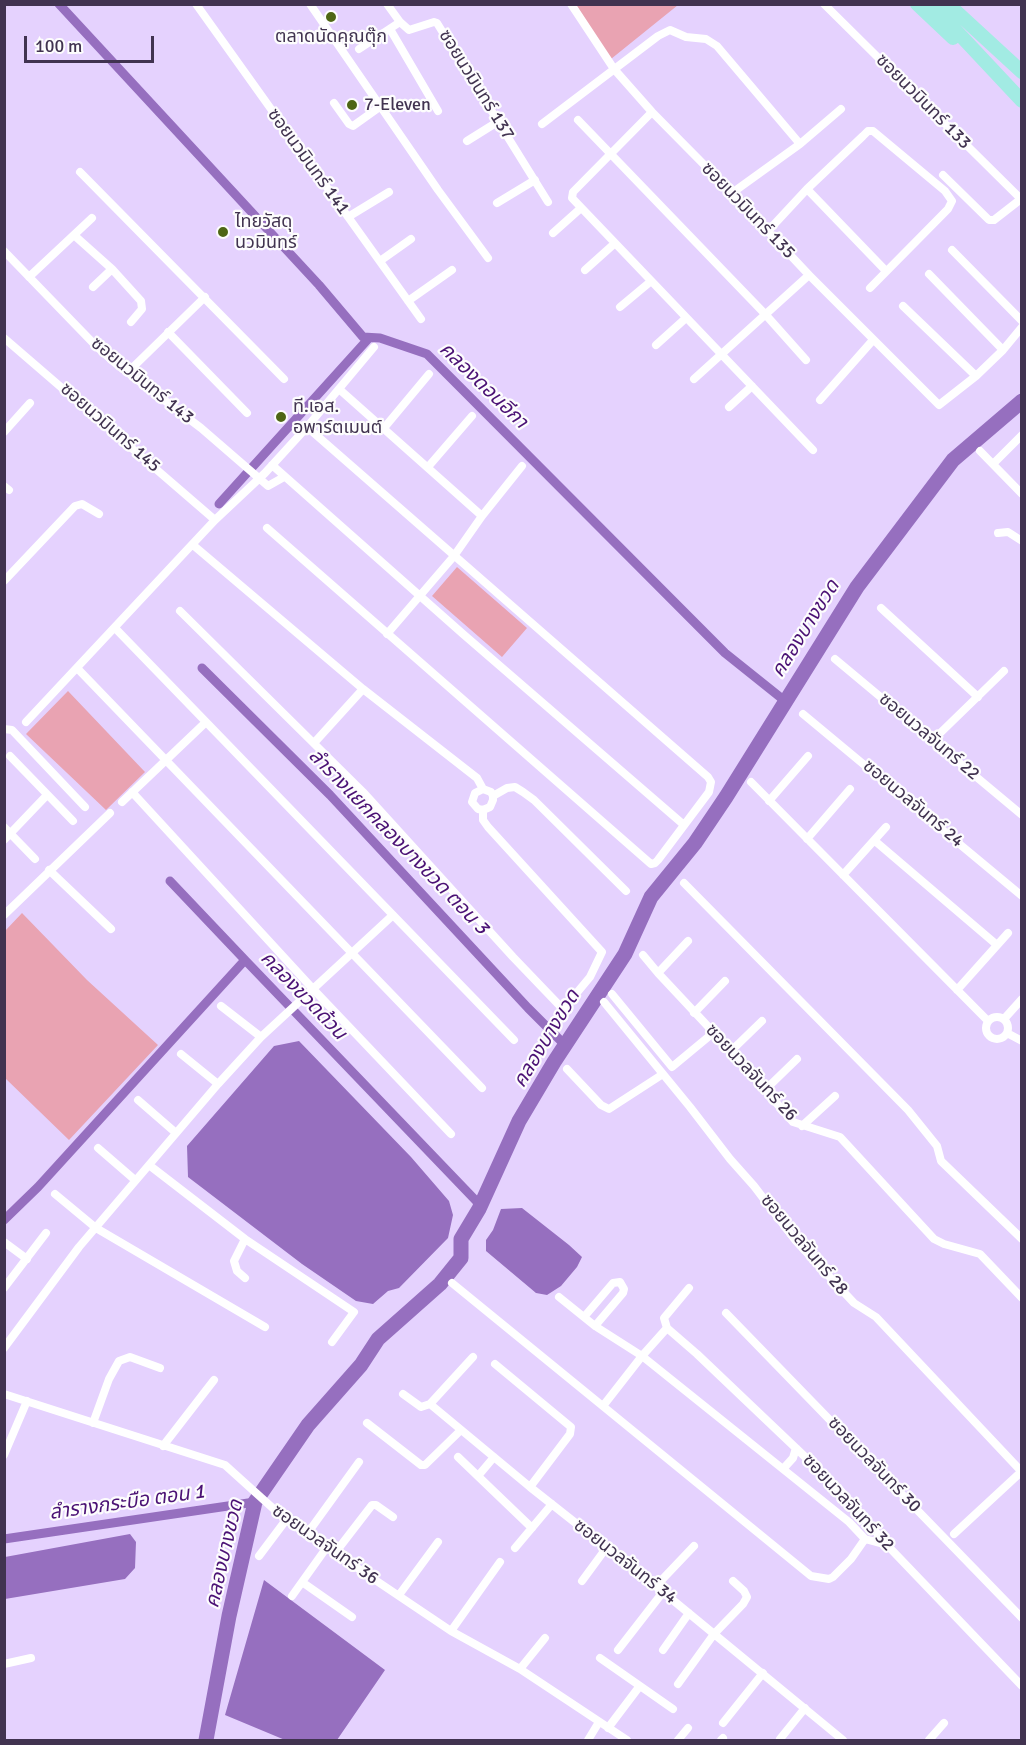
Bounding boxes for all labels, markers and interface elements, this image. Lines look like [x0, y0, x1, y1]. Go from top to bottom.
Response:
marker: ตลาดนัดคุณตุ๊ก [324, 10, 338, 24]
scale bar [27, 24, 158, 62]
place label: ตลาดนัดคุณตุ๊ก [275, 26, 387, 48]
street label: ซอยนวมินทร์ 137 [433, 26, 519, 144]
text: 100 m [35, 35, 82, 57]
street label: ซอยนวมินทร์ 133 [871, 50, 975, 154]
place label: 7-Eleven [364, 94, 431, 116]
marker: 7-Eleven [345, 98, 359, 112]
street label: ซอยนวมินทร์ 141 [262, 105, 354, 219]
street label: ซอยนวมินทร์ 135 [697, 158, 799, 264]
place label: ไทยวัสดุ นวมินทร์ [235, 211, 297, 254]
marker: ไทยวัสดุ นวมินทร์ [216, 225, 230, 239]
street label: ซอยนวมินทร์ 143 [86, 333, 198, 429]
water label: คลองดอนอีกา [434, 338, 532, 434]
street label: ซอยนวมินทร์ 145 [55, 379, 165, 477]
place label: ที.เอส. อพาร์ตเมนต์ [293, 396, 382, 438]
marker: ที.เอส. อพาร์ตเมนต์ [274, 410, 288, 424]
water label: คลองบางขวด [767, 576, 845, 682]
street label: ซอยนวลจันทร์ 22 [874, 689, 984, 785]
water label: ลำรางแยกคลองบางขวด ตอน 3 [303, 744, 493, 940]
street label: ซอยนวลจันทร์ 24 [858, 756, 968, 852]
water label: คลองขวดด้วน [255, 947, 351, 1045]
water label: คลองบางขวด [508, 986, 586, 1092]
street label: ซอยนวลจันทร์ 26 [700, 1020, 802, 1126]
street label: ซอยนวลจันทร์ 28 [756, 1190, 852, 1300]
street label: ซอยนวลจันทร์ 30 [823, 1413, 925, 1517]
street label: ซอยนวลจันทร์ 32 [797, 1450, 899, 1556]
water label: ลำรางกระบือ ตอน 1 [48, 1480, 206, 1526]
water label: คลองบางขวด [201, 1498, 249, 1610]
street label: ซอยนวลจันทร์ 36 [268, 1500, 382, 1590]
street label: ซอยนวลจันทร์ 34 [569, 1515, 681, 1609]

